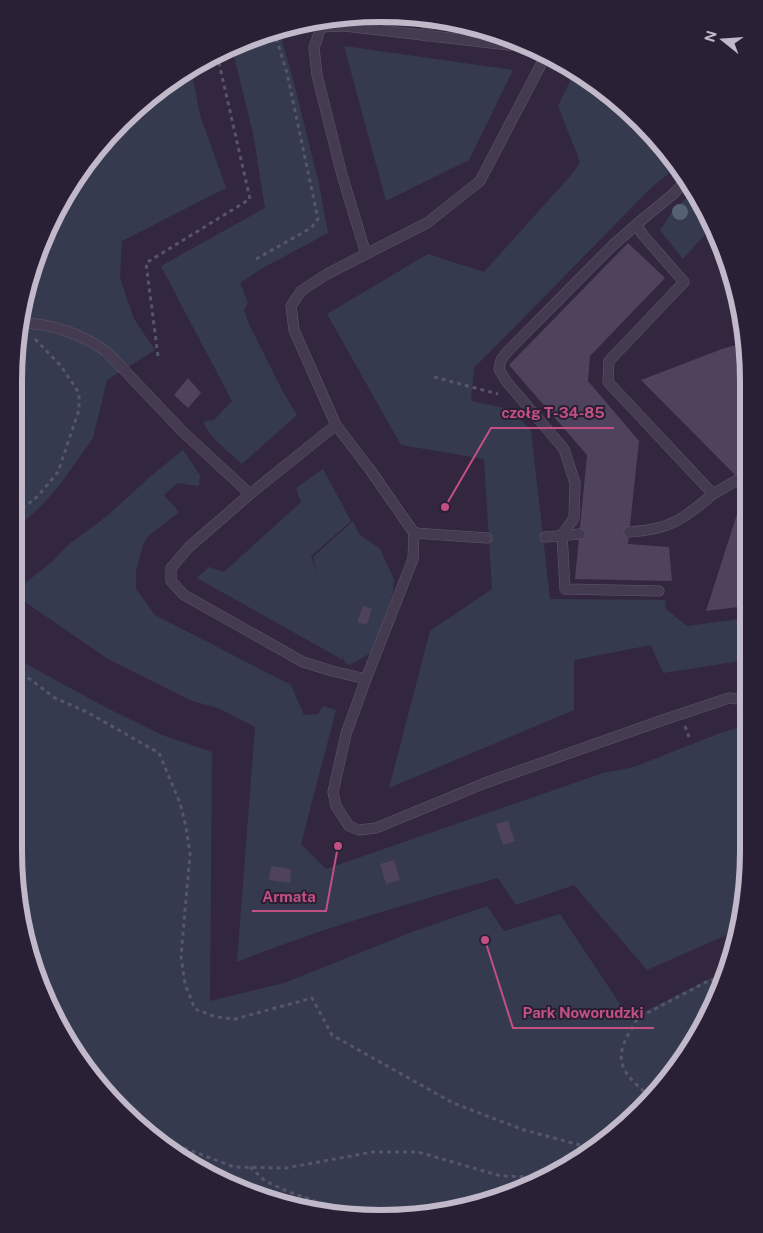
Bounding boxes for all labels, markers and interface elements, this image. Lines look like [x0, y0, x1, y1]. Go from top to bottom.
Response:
north arrow [698, 15, 748, 65]
text: N [701, 29, 720, 44]
callout: czołg T-34-85 [491, 398, 614, 428]
text: czołg T-34-85 [501, 404, 605, 421]
callout: Armata [252, 881, 326, 911]
text: Armata [262, 888, 316, 905]
callout: Park Noworudzki [513, 998, 654, 1028]
text: Park Noworudzki [523, 1004, 643, 1021]

